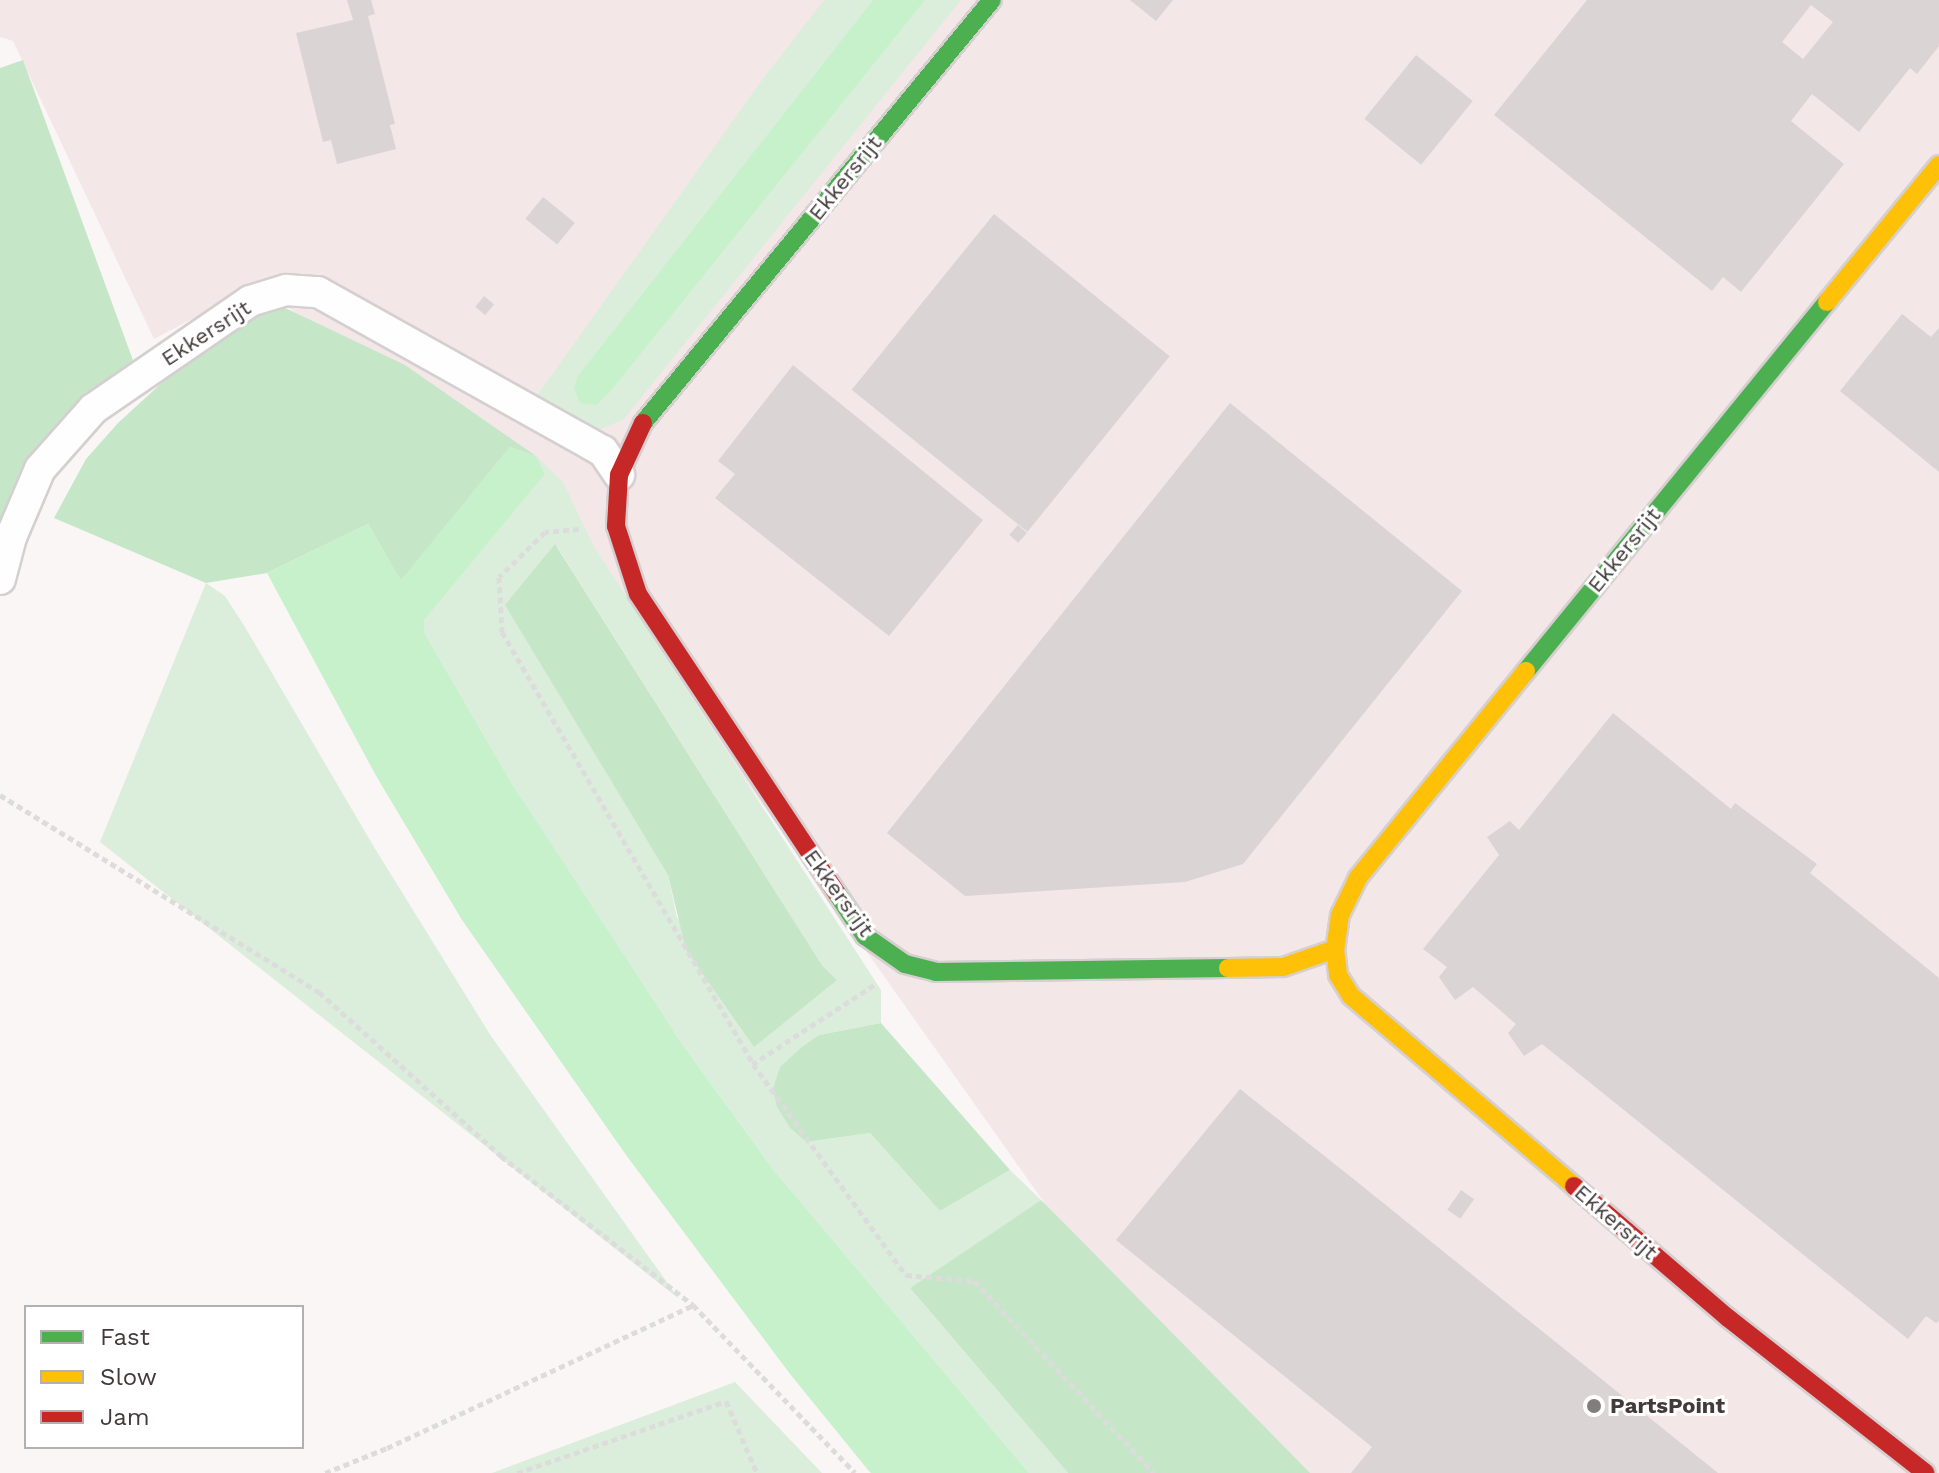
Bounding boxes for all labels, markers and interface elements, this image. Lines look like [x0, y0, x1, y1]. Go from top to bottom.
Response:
street label: Ekkersrijt [803, 130, 887, 226]
street label: Ekkersrijt [156, 294, 256, 372]
street label: Ekkersrijt [1582, 502, 1666, 598]
street label: Ekkersrijt [799, 844, 879, 942]
street label: Ekkersrijt [1569, 1179, 1663, 1265]
legend [24, 1305, 304, 1449]
text: Fast [100, 1323, 150, 1351]
text: Slow [100, 1363, 157, 1391]
place label: PartsPoint [1610, 1393, 1725, 1419]
marker: PartsPoint [1585, 1397, 1603, 1415]
text: Jam [100, 1403, 150, 1431]

